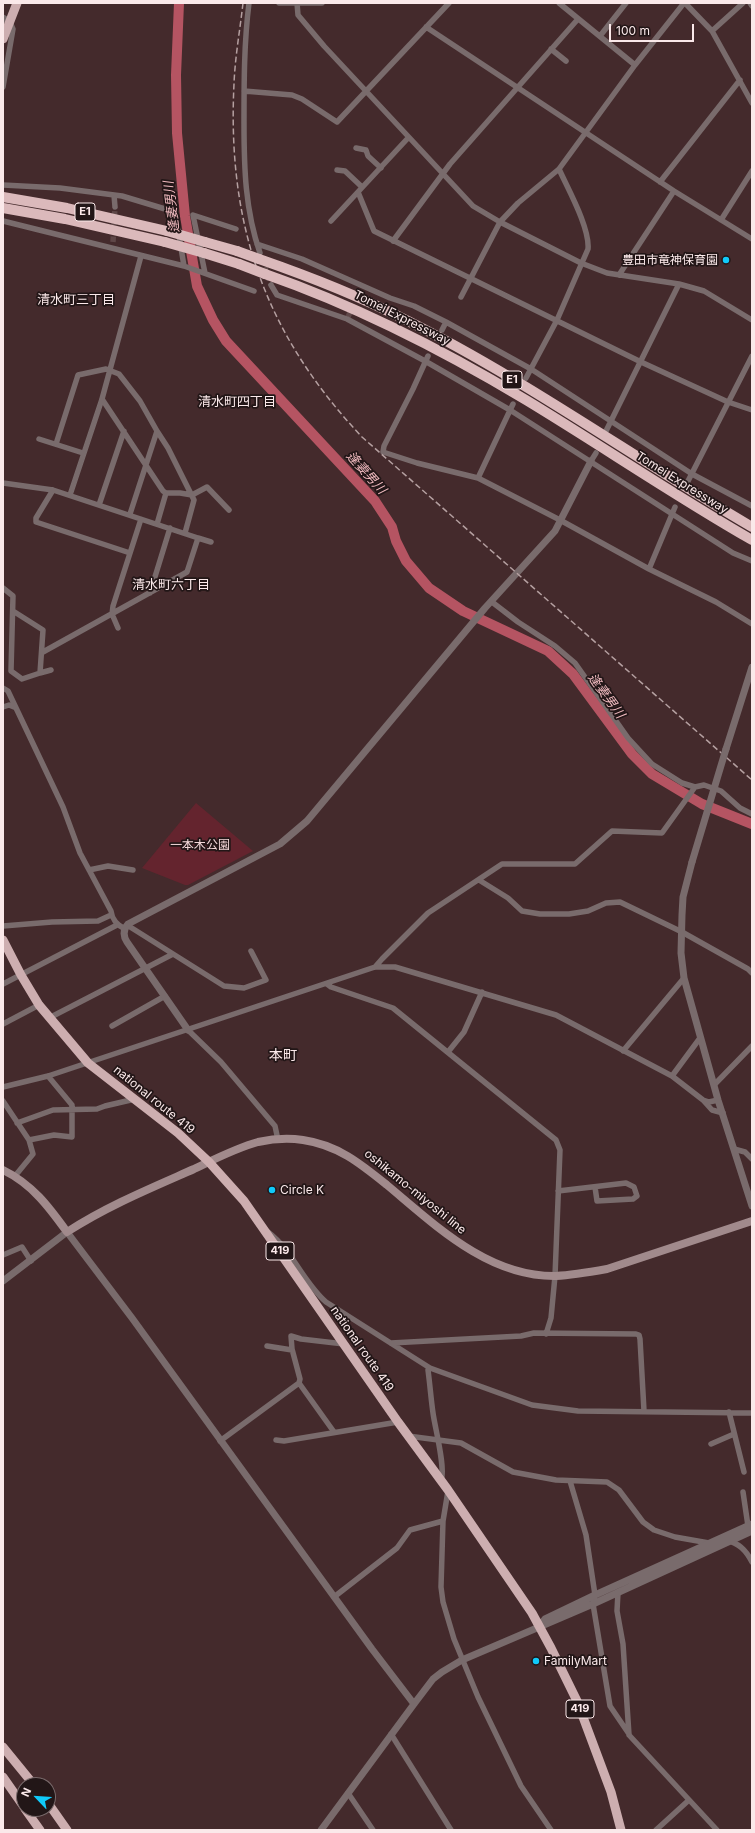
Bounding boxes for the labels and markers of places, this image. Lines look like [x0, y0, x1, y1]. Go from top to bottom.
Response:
place label: 豊田市竜神保育園 [622, 253, 718, 267]
marker: 豊田市竜神保育園 [721, 255, 731, 265]
place label: Circle K [280, 1183, 324, 1197]
marker: Circle K [267, 1185, 277, 1195]
place label: FamilyMart [544, 1654, 607, 1668]
marker: FamilyMart [531, 1656, 541, 1666]

